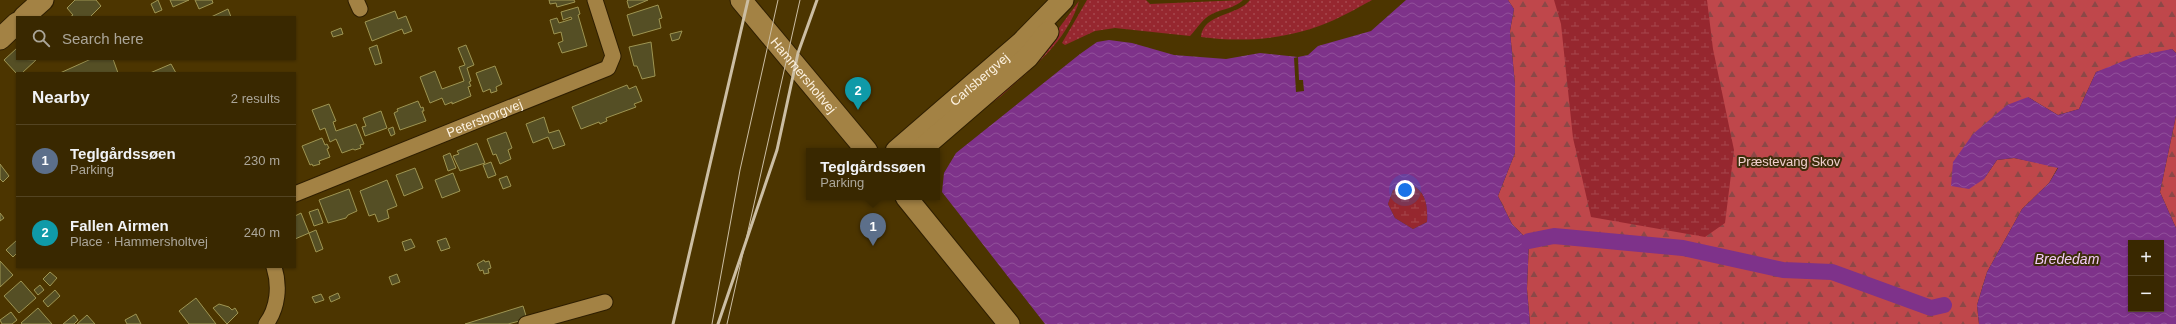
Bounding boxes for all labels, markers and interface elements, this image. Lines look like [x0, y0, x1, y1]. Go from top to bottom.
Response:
search box [16, 16, 296, 60]
icon: search [30, 27, 52, 49]
text: Search here [62, 30, 144, 47]
street label: Hammersholtvej [768, 35, 839, 117]
street label: Carlsbergvej [947, 50, 1012, 109]
pin: 2 [845, 77, 871, 110]
text: Nearby [32, 88, 90, 107]
text: 2 results [231, 91, 280, 106]
street label: Petersborgvej [444, 96, 525, 140]
text: Teglgårdssøen [70, 145, 176, 162]
popup [806, 148, 940, 200]
text: 1 [41, 153, 49, 168]
text: 230 m [244, 153, 280, 168]
park label: Præstevang Skov [1738, 154, 1841, 169]
text: Teglgårdssøen [820, 158, 926, 175]
text: Parking [70, 162, 114, 177]
text: Parking [820, 175, 864, 190]
your location [1395, 180, 1415, 200]
pin: 1 [860, 213, 886, 246]
text: Fallen Airmen [70, 217, 169, 234]
text: 2 [41, 225, 49, 240]
text: 240 m [244, 225, 280, 240]
text: Place · Hammersholtvej [70, 234, 208, 249]
map controls [2128, 240, 2164, 312]
button: + [2128, 240, 2164, 276]
water label: Brededam [2035, 251, 2100, 267]
button: − [2128, 276, 2164, 312]

